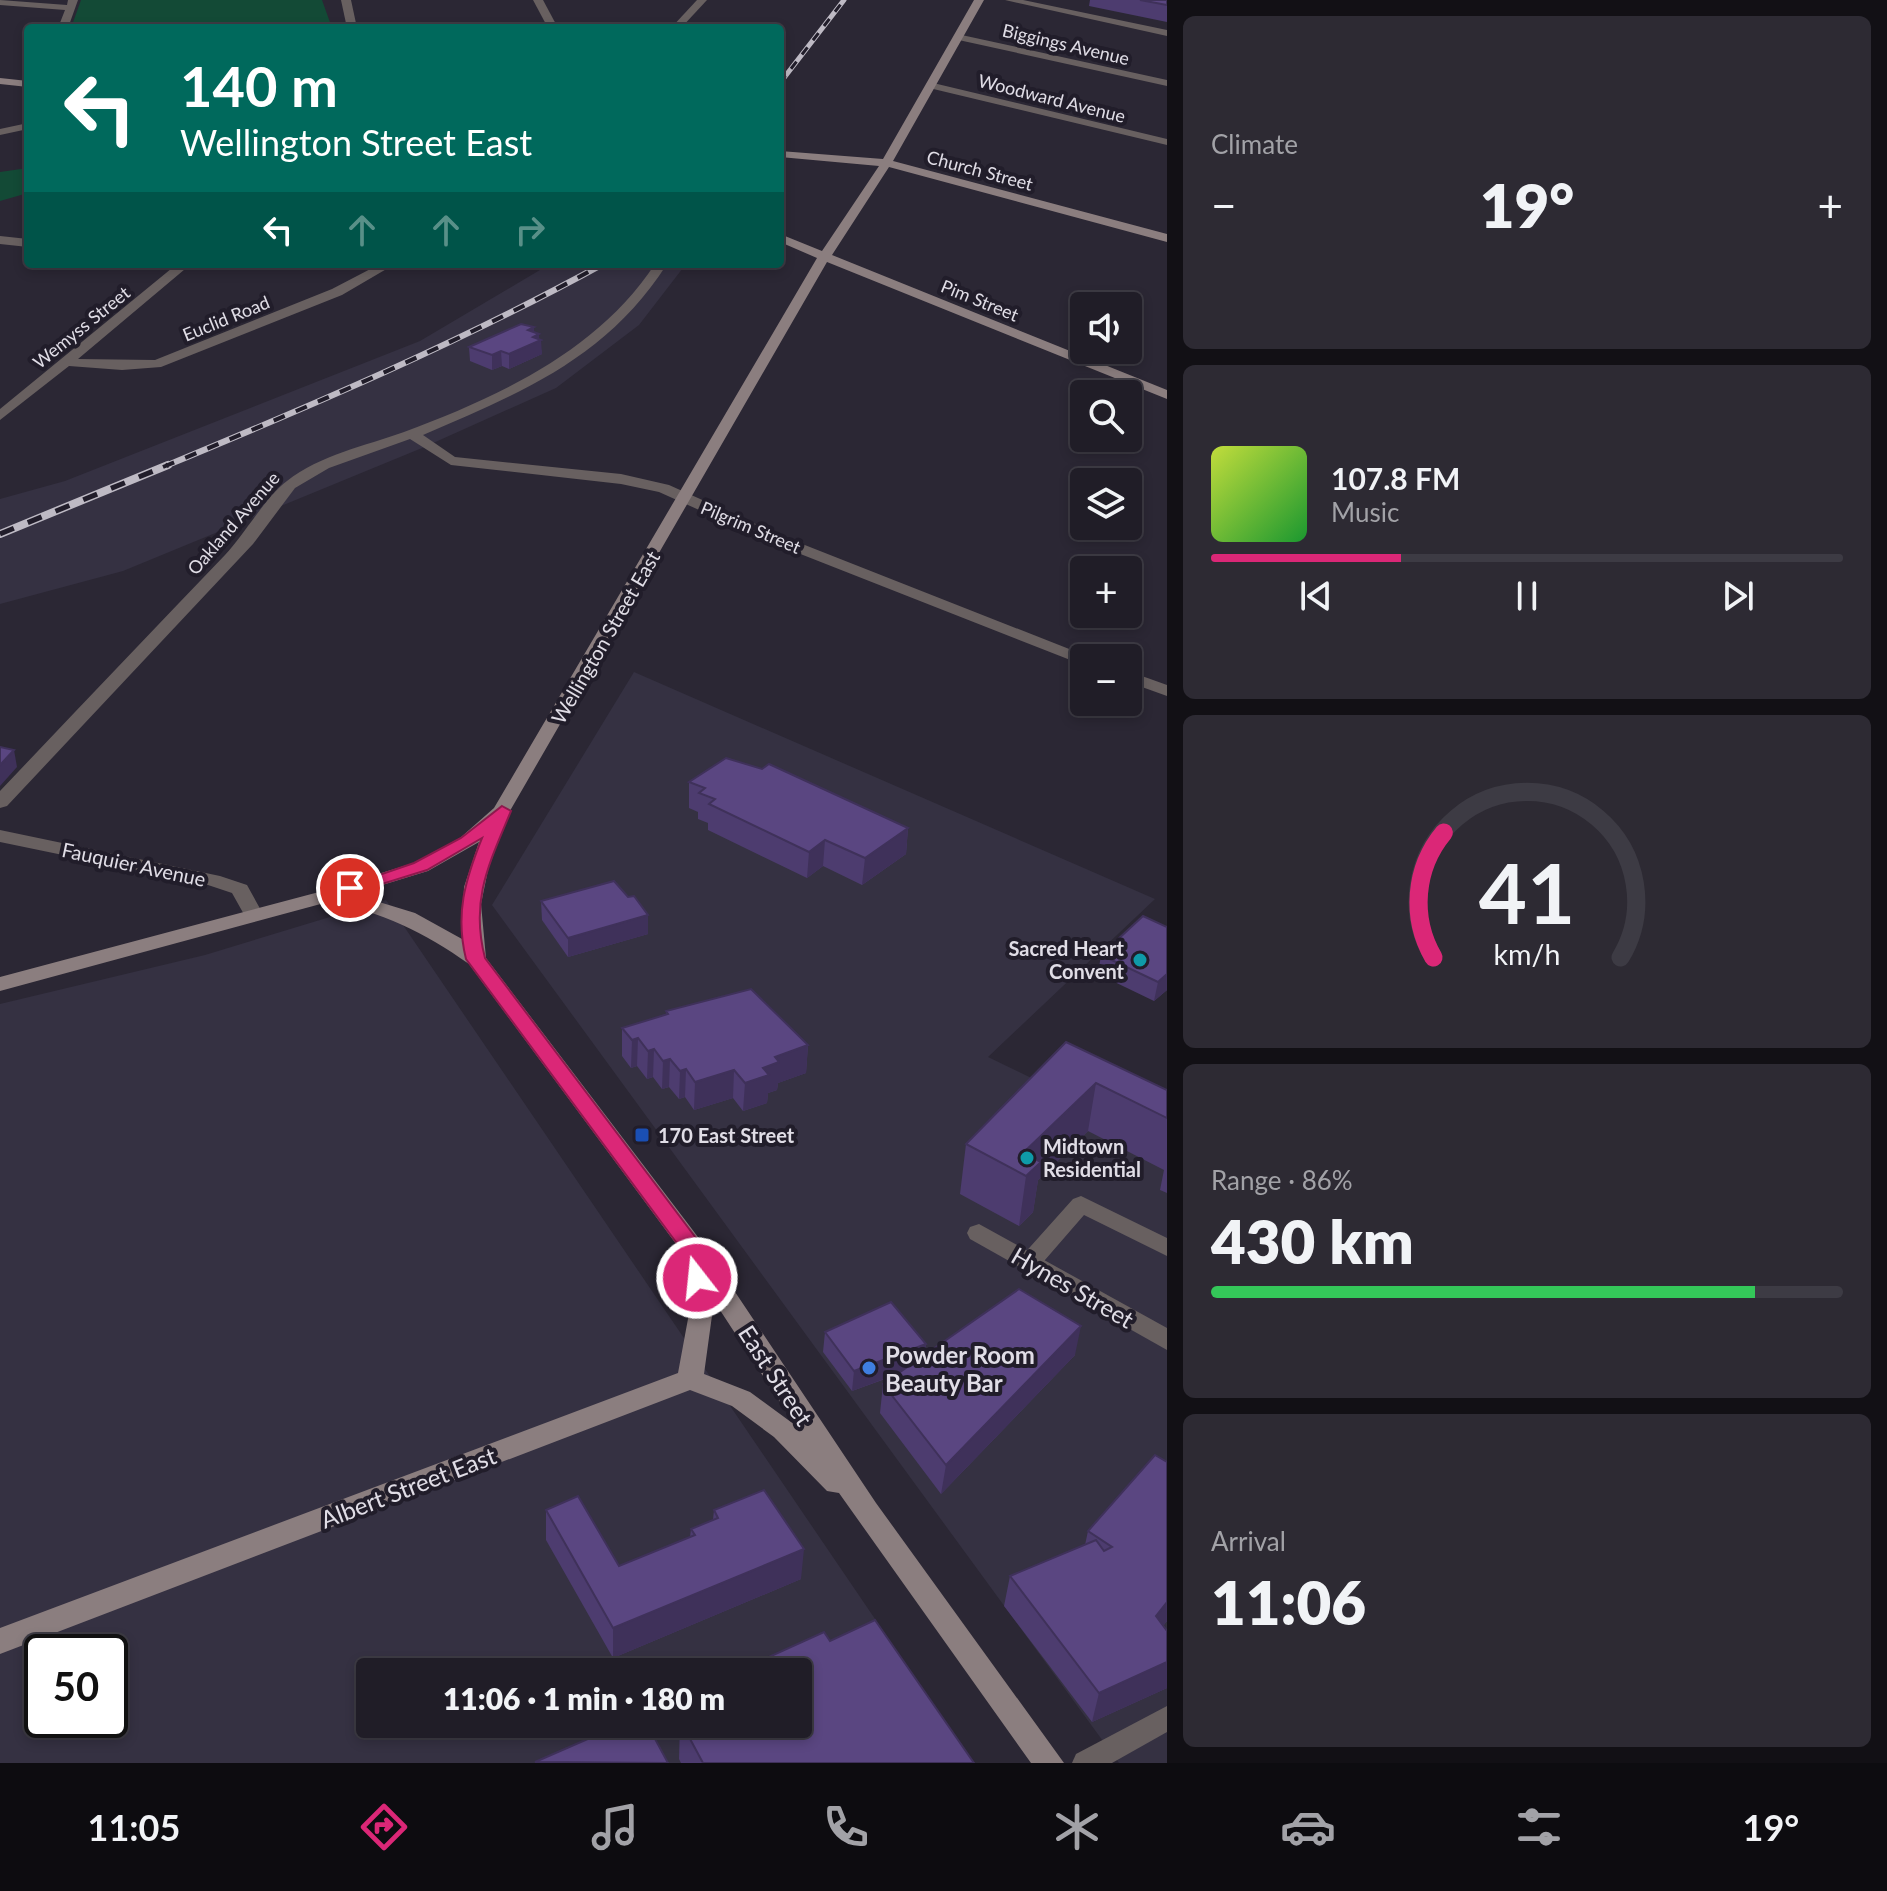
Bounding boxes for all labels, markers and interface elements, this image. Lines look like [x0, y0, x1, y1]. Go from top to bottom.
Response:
street label: Biggings Avenue [1000, 19, 1132, 69]
text: 140 m [180, 52, 338, 119]
icon: left [48, 56, 152, 160]
street label: Woodward Avenue [976, 69, 1128, 127]
text: Wellington Street East [180, 120, 532, 164]
text: Climate [1211, 128, 1298, 160]
street label: Church Street [925, 145, 1036, 195]
text: 19° [1480, 169, 1574, 241]
text: − [1211, 179, 1237, 231]
text: + [1817, 179, 1843, 231]
icon: left [256, 208, 300, 252]
icon: ahead [340, 208, 384, 252]
icon: ahead [424, 208, 468, 252]
icon: right [508, 208, 552, 252]
street label: Pim Street [938, 274, 1023, 326]
street label: Wemyss Street [28, 281, 134, 373]
street label: Euclid Road [179, 291, 273, 345]
map controls [1070, 292, 1142, 716]
button: sound [1070, 292, 1142, 364]
button: search [1070, 380, 1142, 452]
text: 107.8 FM [1331, 460, 1460, 496]
street label: Oakland Avenue [182, 467, 284, 579]
button: layers [1070, 468, 1142, 540]
street label: Pilgrim Street [698, 496, 805, 558]
text: Music [1331, 496, 1399, 528]
street label: Wellington Street East [546, 546, 664, 728]
button: + [1070, 556, 1142, 628]
icon: previous [1294, 574, 1338, 618]
icon: pause [1505, 574, 1549, 618]
icon: next [1716, 574, 1760, 618]
button: − [1070, 644, 1142, 716]
street label: Fauquier Avenue [60, 837, 208, 891]
text: 41 [1479, 841, 1575, 941]
pin [316, 854, 384, 922]
icon: arrive [328, 866, 372, 910]
place label: Sacred Heart Convent [1008, 936, 1125, 983]
text: km/h [1494, 937, 1560, 971]
marker: Sacred Heart Convent [1131, 951, 1149, 969]
place label: 170 East Street [658, 1123, 795, 1147]
marker: 170 East Street [633, 1126, 651, 1144]
place label: Midtown Residential [1043, 1134, 1141, 1181]
marker: Midtown Residential [1018, 1149, 1036, 1167]
text: Range · 86% [1211, 1164, 1353, 1196]
text: 430 km [1211, 1205, 1414, 1277]
position arrow [655, 1236, 739, 1320]
street label: Hynes Street [1007, 1240, 1140, 1334]
street label: East Street [733, 1319, 819, 1431]
place label: Powder Room Beauty Bar [885, 1340, 1035, 1397]
marker: Powder Room Beauty Bar [860, 1359, 878, 1377]
street label: Albert Street East [316, 1440, 500, 1534]
text: Arrival [1211, 1525, 1286, 1557]
text: 11:06 [1211, 1566, 1366, 1638]
speed limit sign: 50 [24, 1634, 128, 1738]
text: 11:06 · 1 min · 180 m [443, 1680, 725, 1716]
icon: directions [356, 1799, 412, 1855]
icon: music [587, 1799, 643, 1855]
icon: phone [818, 1799, 874, 1855]
icon: climate [1049, 1799, 1105, 1855]
icon: car [1280, 1799, 1336, 1855]
icon: filters [1511, 1799, 1567, 1855]
text: 11:05 [88, 1805, 180, 1849]
text: 19° [1743, 1805, 1799, 1849]

